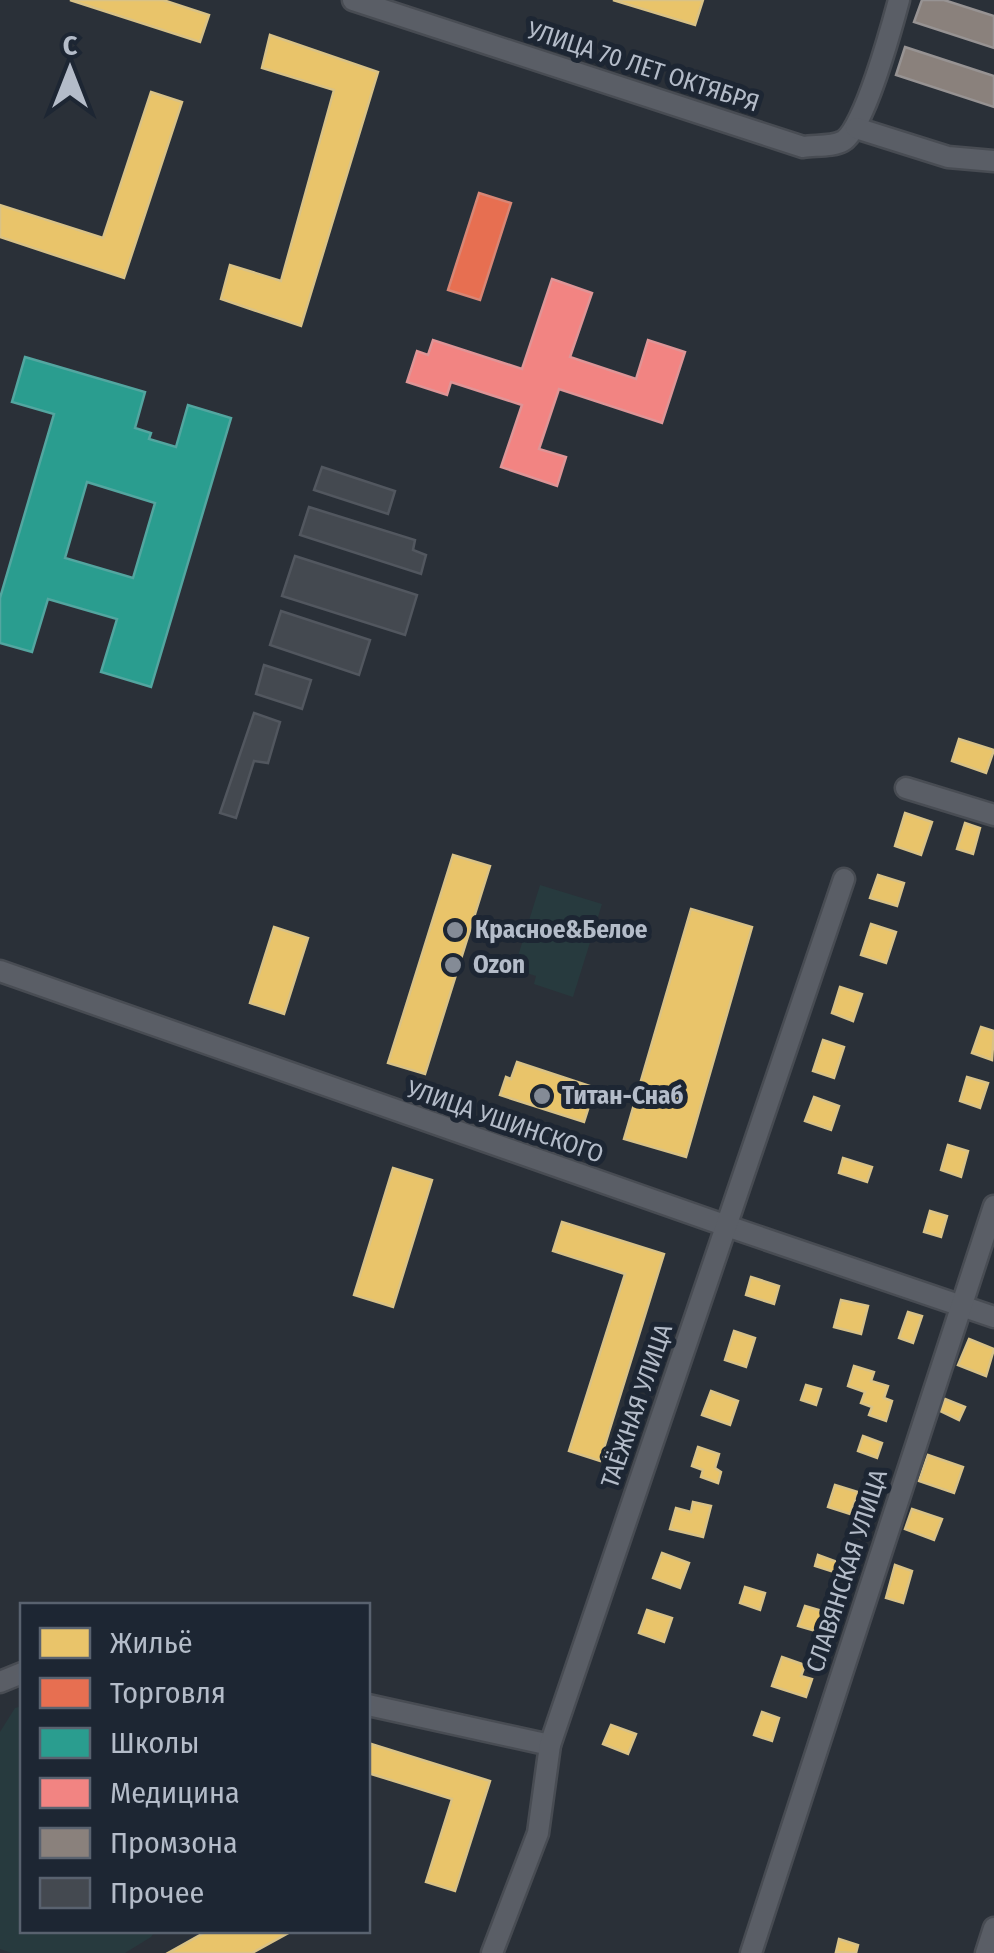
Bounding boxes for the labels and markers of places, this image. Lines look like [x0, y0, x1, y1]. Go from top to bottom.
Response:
place label: Красное&Белое [475, 915, 648, 945]
marker: Красное&Белое [444, 919, 466, 941]
place label: Ozon [473, 950, 525, 980]
marker: Ozon [442, 954, 464, 976]
place label: Титан-Снаб [562, 1081, 683, 1111]
marker: Титан-Снаб [531, 1085, 553, 1107]

